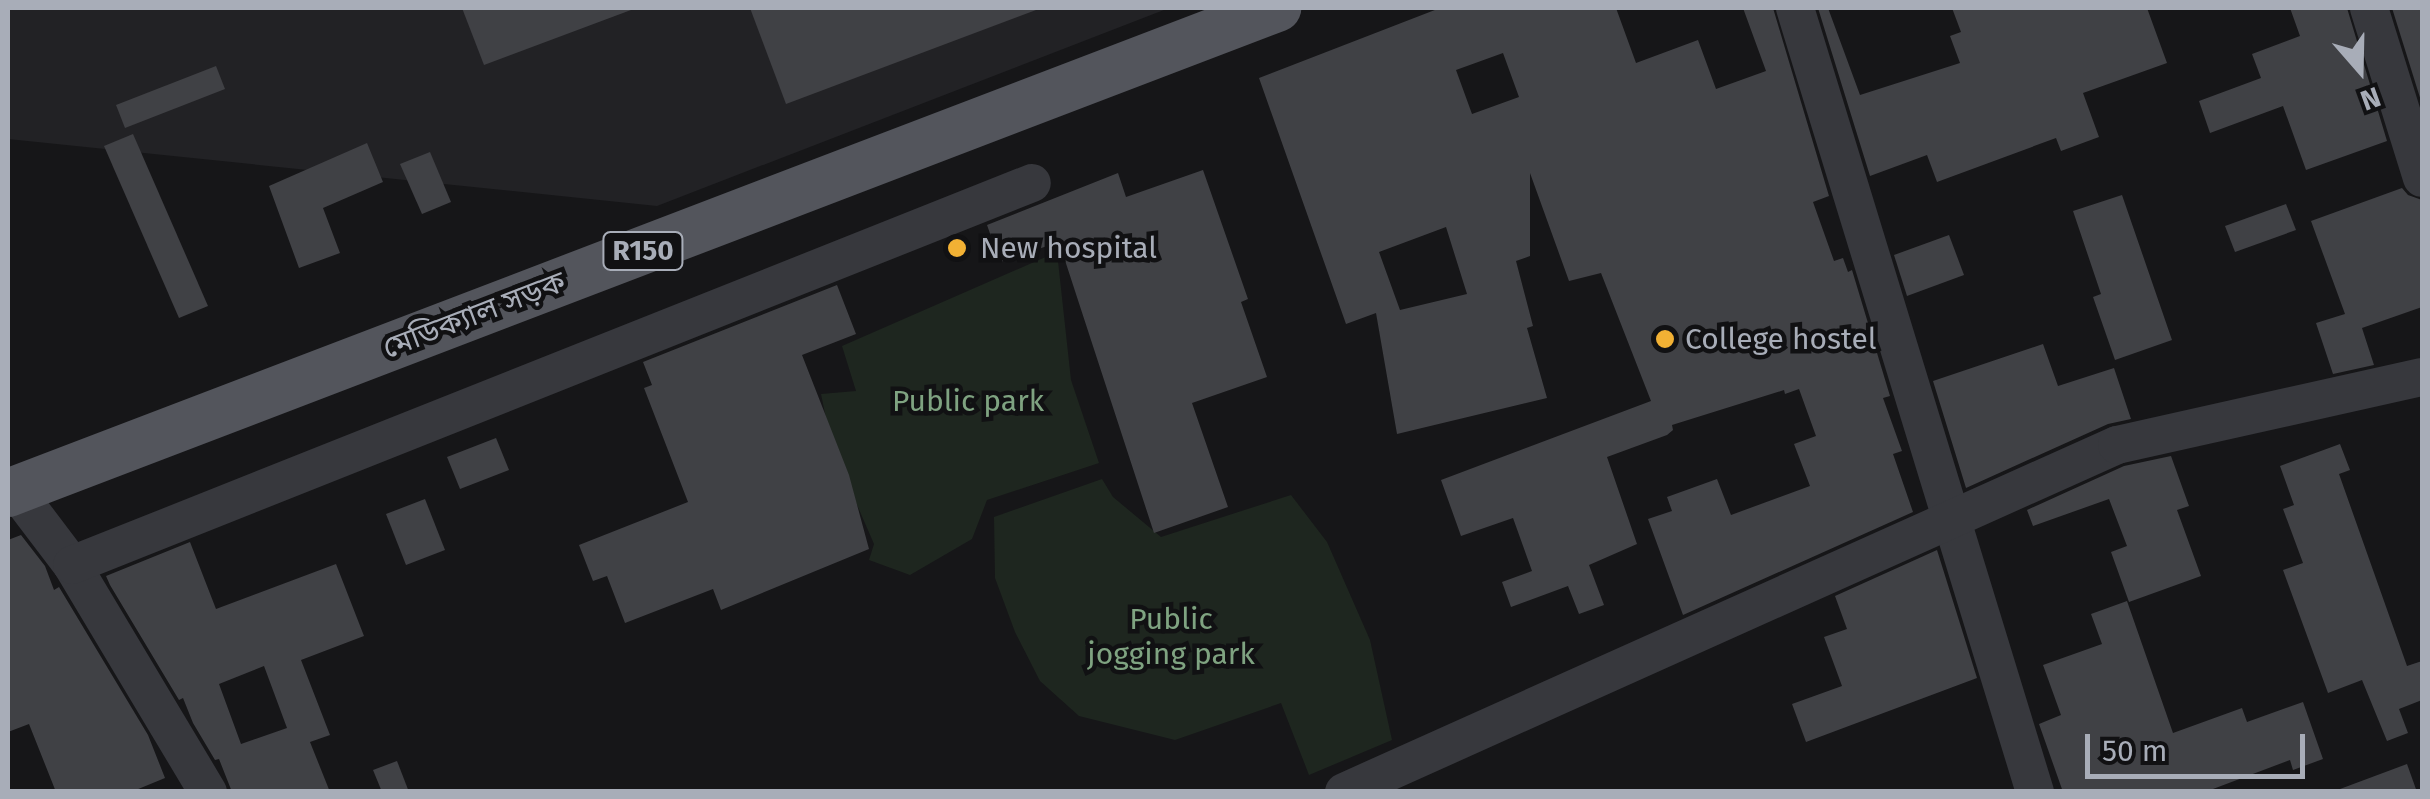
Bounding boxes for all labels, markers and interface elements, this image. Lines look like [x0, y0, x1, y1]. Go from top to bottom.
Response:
north arrow [2310, 20, 2410, 120]
text: N [2356, 80, 2385, 117]
road number: R150 [600, 228, 686, 274]
place label: New hospital [980, 230, 1157, 266]
marker: New hospital [944, 235, 970, 261]
street label: মেডিক্যাল সড়ক [377, 264, 571, 366]
place label: College hostel [1685, 321, 1877, 357]
marker: College hostel [1654, 328, 1676, 350]
park label: Public park [892, 383, 1044, 419]
park label: Public jogging park [1087, 601, 1255, 672]
scale bar [2090, 714, 2310, 776]
text: 50 m [2102, 733, 2167, 769]

